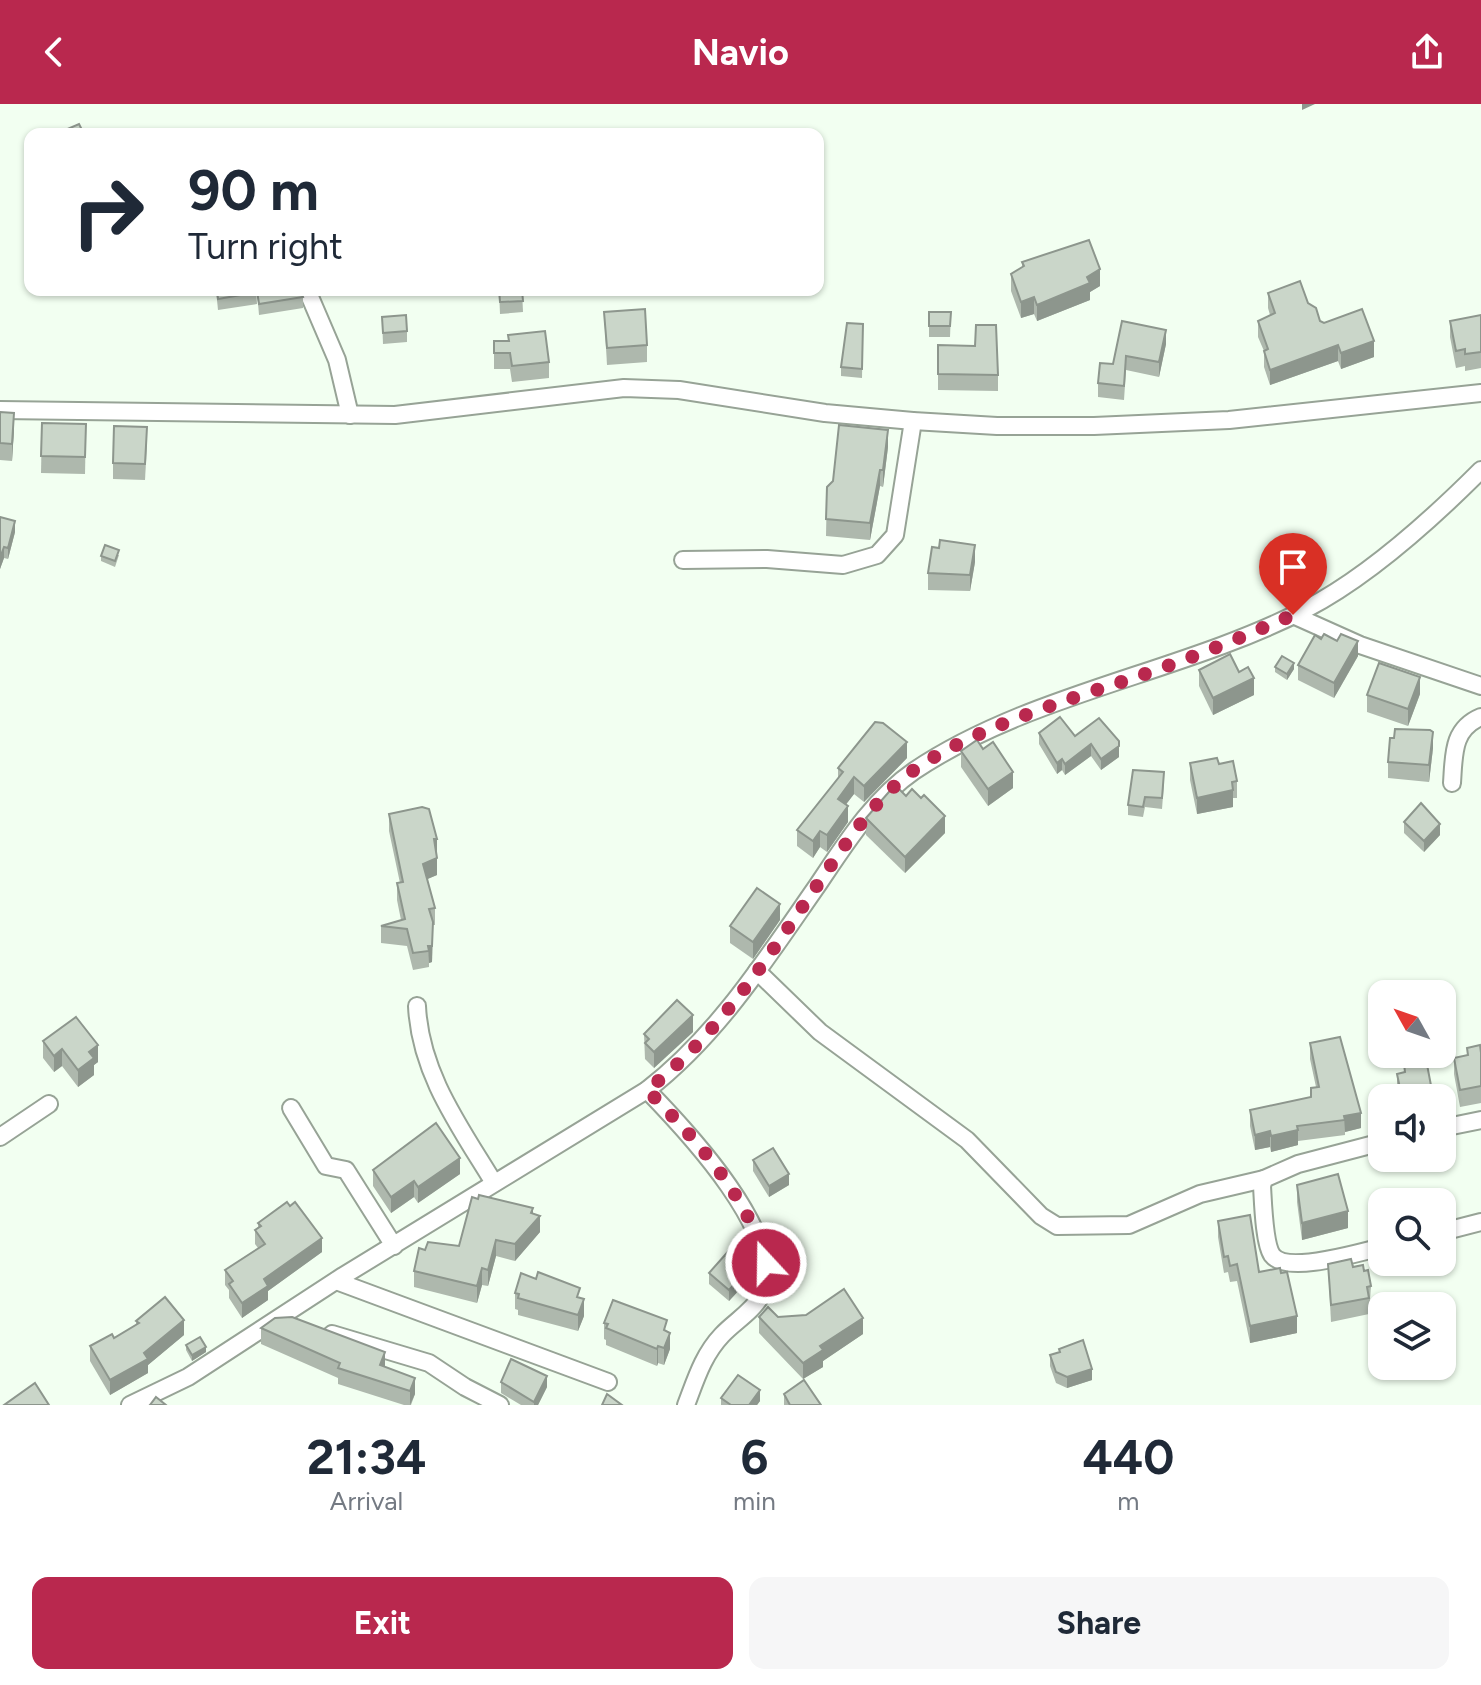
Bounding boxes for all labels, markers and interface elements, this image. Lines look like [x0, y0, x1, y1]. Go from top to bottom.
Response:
icon: back [32, 30, 76, 74]
icon: share [1405, 30, 1449, 74]
text: Navio [692, 31, 789, 74]
text: 90 m [188, 157, 319, 224]
icon: right [56, 160, 160, 264]
text: Turn right [188, 225, 343, 268]
pin [1259, 533, 1327, 615]
icon: arrive [1271, 545, 1315, 589]
north arrow [1368, 980, 1456, 1068]
map controls [1368, 980, 1456, 1380]
button: sound [1368, 1084, 1456, 1172]
button: search [1368, 1188, 1456, 1276]
position arrow [724, 1221, 808, 1305]
button: layers [1368, 1292, 1456, 1380]
text: 21:34 [307, 1428, 426, 1486]
text: 6 [740, 1428, 768, 1486]
text: 440 [1082, 1428, 1174, 1486]
text: Arrival [330, 1485, 403, 1517]
text: min [733, 1485, 776, 1517]
text: m [1117, 1485, 1139, 1517]
button: Exit [32, 1577, 733, 1669]
button: Share [749, 1577, 1449, 1669]

